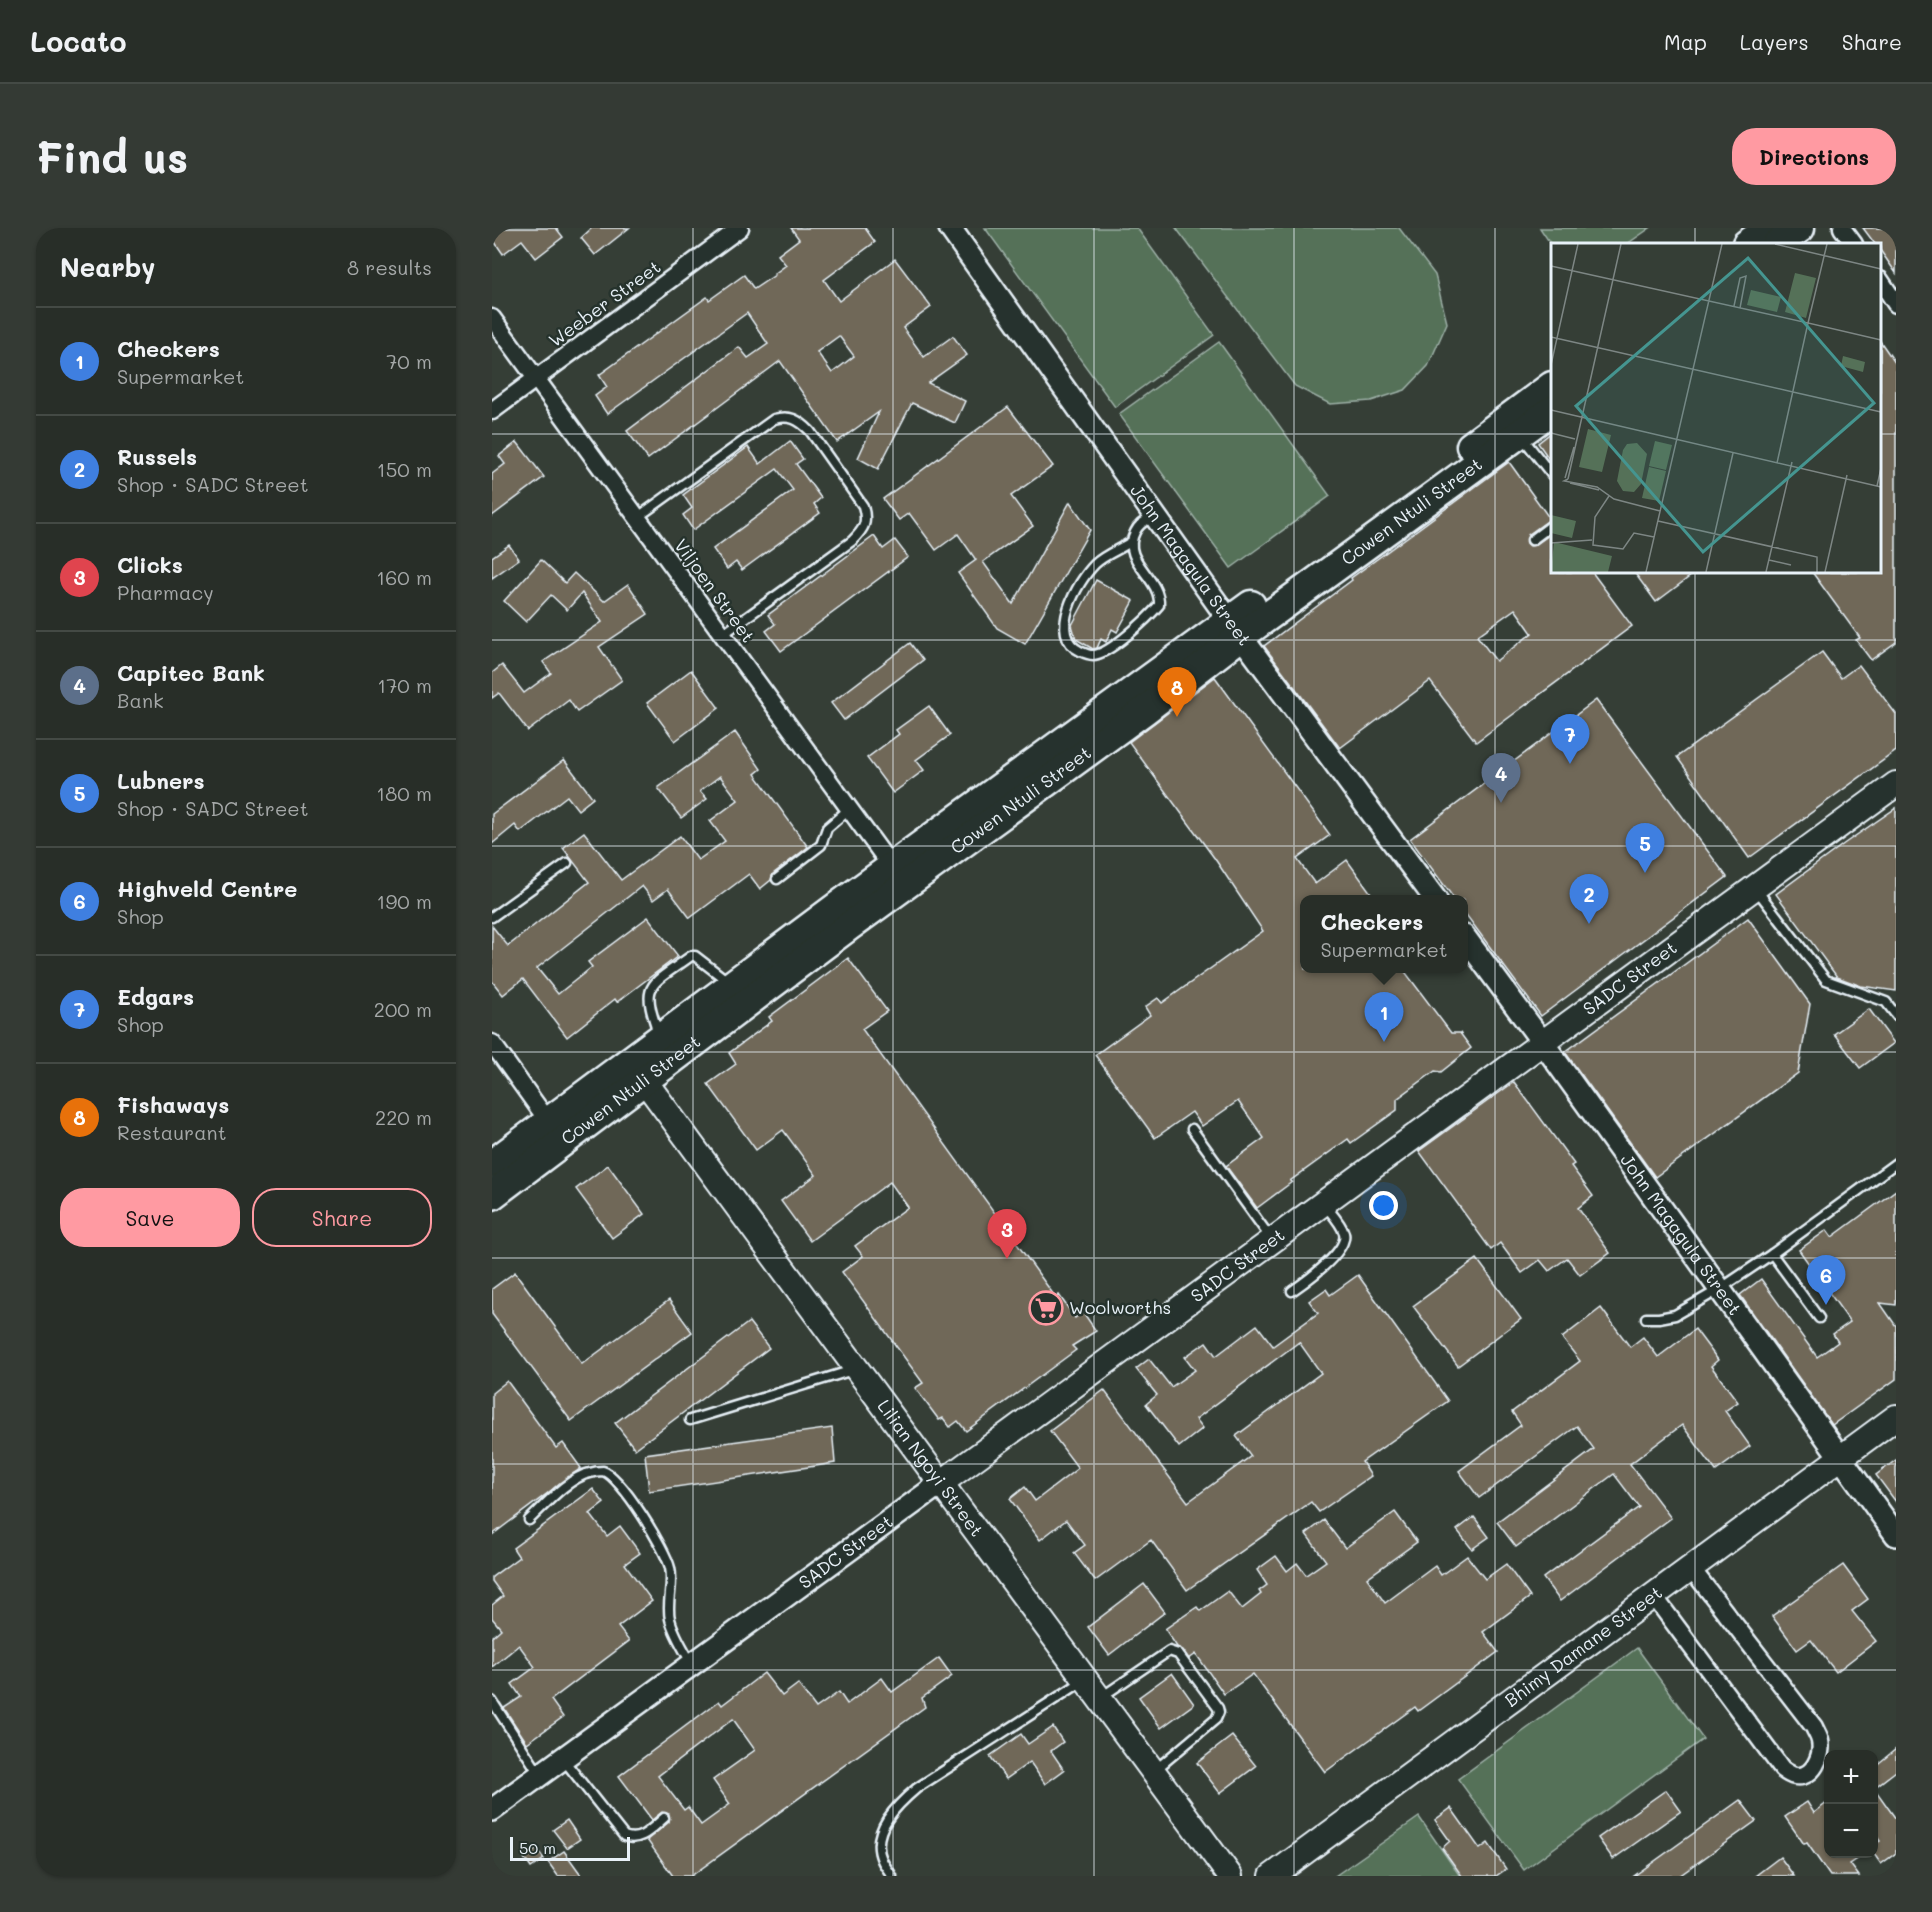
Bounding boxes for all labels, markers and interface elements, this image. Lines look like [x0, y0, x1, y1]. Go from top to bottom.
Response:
text: Locato [30, 23, 127, 59]
text: Map [1664, 28, 1707, 55]
text: Layers [1740, 28, 1809, 55]
text: Share [1842, 28, 1902, 55]
button: Directions [1732, 128, 1896, 185]
text: Find us [36, 129, 188, 184]
inset map [1551, 243, 1881, 573]
text: Nearby [60, 250, 155, 284]
text: 8 results [347, 254, 432, 280]
street label: Weeber Street [544, 254, 665, 352]
text: Checkers [117, 334, 220, 363]
text: 1 [75, 348, 84, 374]
text: 70 m [386, 348, 432, 374]
text: Supermarket [117, 363, 244, 389]
text: Russels [117, 442, 197, 471]
street label: Cowen Ntuli Street [1336, 452, 1487, 570]
text: 2 [74, 456, 85, 482]
text: 150 m [377, 456, 432, 482]
text: Shop · SADC Street [117, 471, 308, 497]
street label: John Magagula Street [1125, 479, 1257, 650]
street label: Viljoen Street [669, 534, 761, 647]
text: Clicks [117, 550, 183, 579]
text: 3 [74, 564, 86, 590]
text: 160 m [376, 564, 432, 590]
text: Pharmacy [117, 579, 214, 605]
text: Capitec Bank [117, 658, 265, 687]
pin: 8 [1158, 668, 1196, 717]
text: 4 [73, 672, 86, 698]
text: 170 m [377, 672, 432, 698]
text: Bank [117, 687, 164, 713]
pin: 7 [1550, 714, 1590, 764]
street label: Cowen Ntuli Street [945, 740, 1096, 859]
pin: 4 [1482, 754, 1520, 803]
text: Lubners [117, 766, 205, 795]
text: 5 [74, 780, 85, 806]
text: 180 m [376, 780, 432, 806]
text: Shop · SADC Street [117, 795, 308, 821]
pin: 5 [1626, 824, 1664, 873]
text: Highveld Centre [117, 874, 297, 903]
pin: 2 [1570, 874, 1608, 924]
text: 6 [73, 888, 86, 914]
text: 190 m [377, 888, 432, 914]
popup [1300, 895, 1468, 973]
text: Shop [117, 903, 164, 929]
text: Checkers [1320, 907, 1423, 936]
street label: SADC Street [1578, 935, 1681, 1020]
text: Supermarket [1320, 936, 1448, 962]
text: Edgars [117, 982, 194, 1011]
pin: 1 [1364, 992, 1404, 1042]
text: 7 [74, 996, 85, 1022]
text: 200 m [374, 996, 432, 1022]
text: Shop [117, 1011, 164, 1037]
street label: Cowen Ntuli Street [556, 1029, 705, 1150]
text: Fishaways [117, 1090, 229, 1119]
text: 8 [73, 1104, 86, 1130]
text: 220 m [375, 1104, 432, 1130]
text: Restaurant [117, 1119, 227, 1145]
street label: John Magagula Street [1615, 1149, 1747, 1320]
button: Save [60, 1188, 240, 1247]
button: Share [252, 1188, 432, 1247]
your location [1369, 1191, 1398, 1220]
pin: 3 [988, 1210, 1026, 1259]
street label: SADC Street [1186, 1222, 1289, 1307]
pin: 6 [1806, 1256, 1846, 1305]
supermarket icon: Woolworths [1028, 1290, 1064, 1326]
place label: Woolworths [1069, 1295, 1171, 1319]
street label: Lilian Ngoyi Street [872, 1395, 989, 1541]
street label: SADC Street [794, 1509, 897, 1594]
street label: Bhimy Damane Street [1500, 1580, 1667, 1712]
map controls [1824, 1750, 1878, 1858]
button: + [1824, 1750, 1878, 1804]
button: − [1824, 1804, 1878, 1858]
scale bar [510, 1834, 630, 1862]
text: 50 m [519, 1837, 556, 1858]

